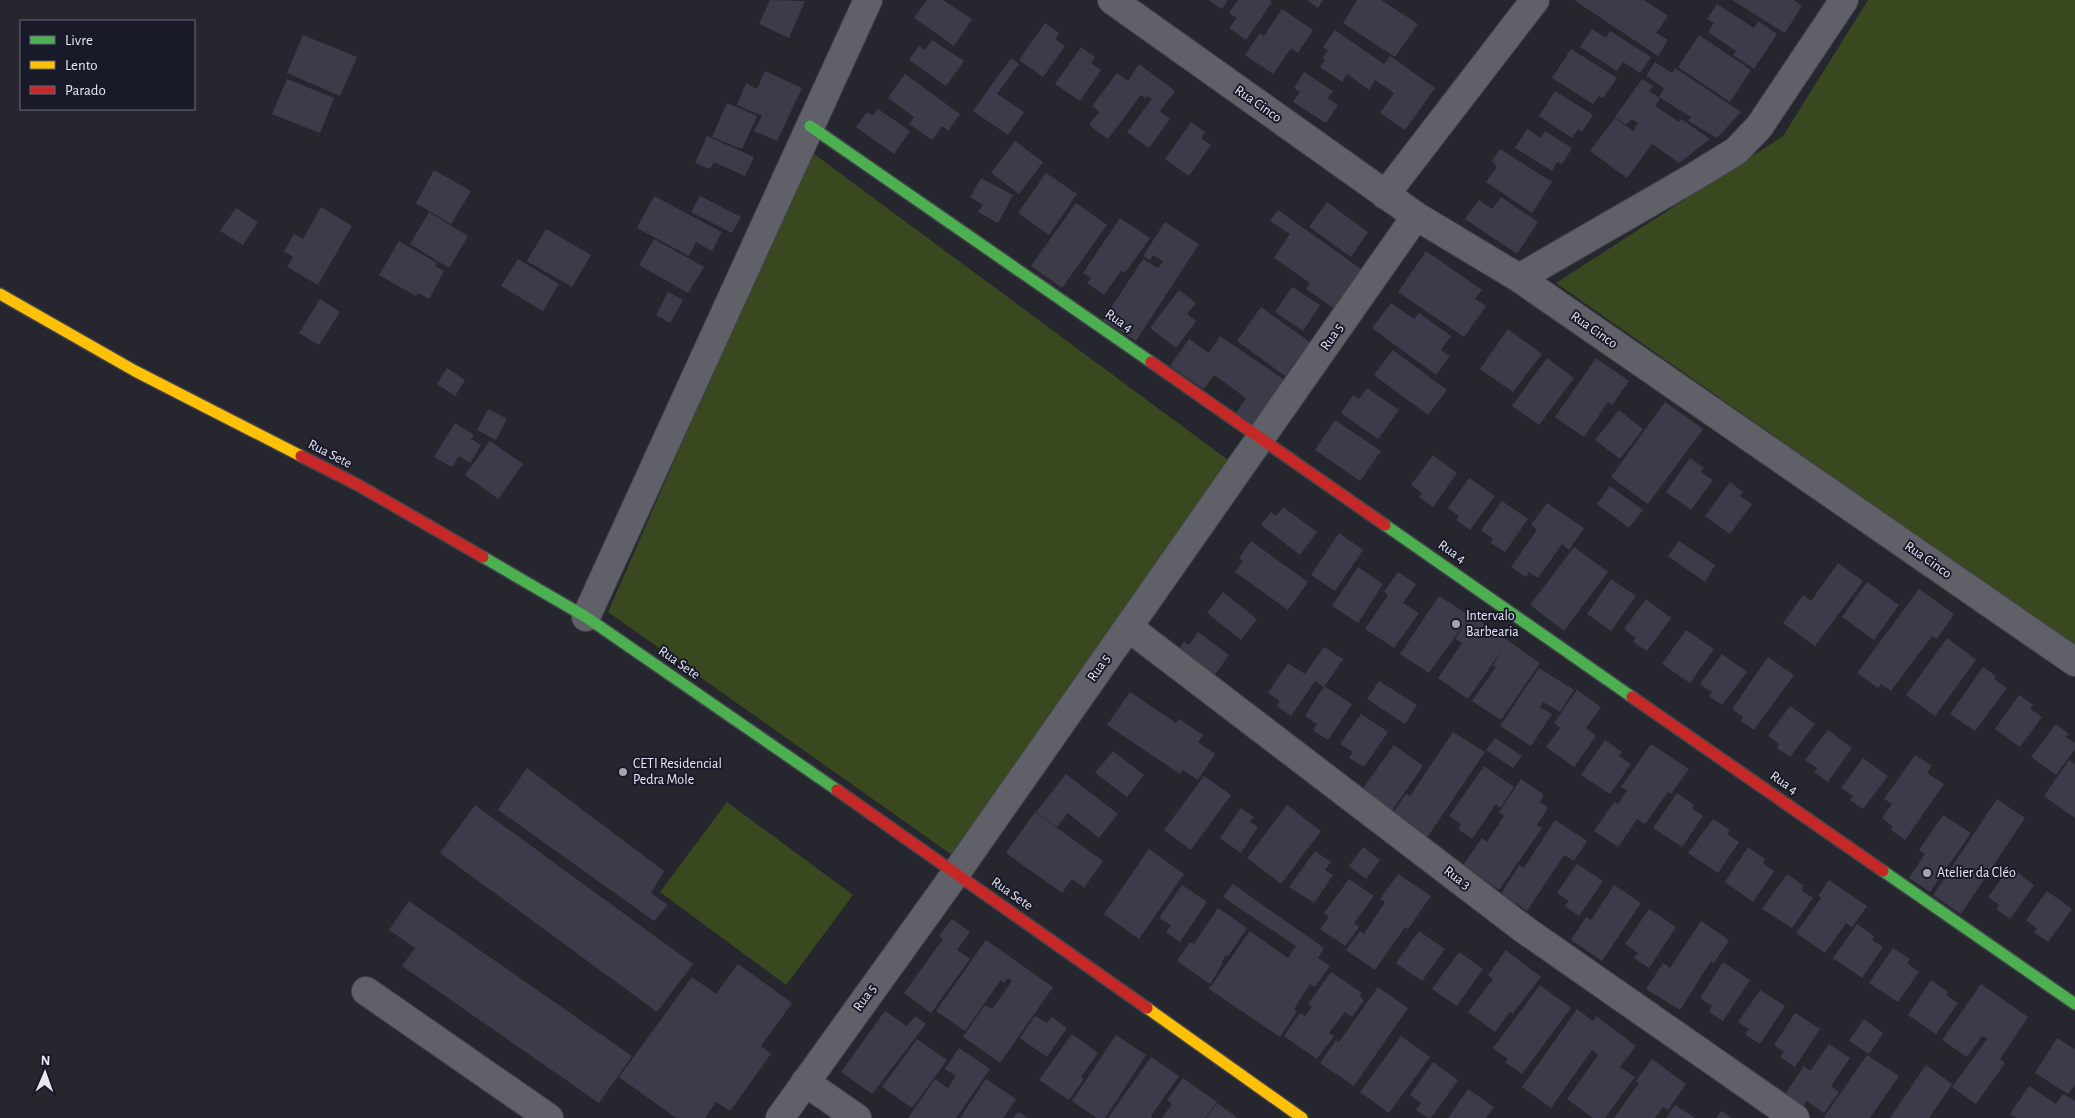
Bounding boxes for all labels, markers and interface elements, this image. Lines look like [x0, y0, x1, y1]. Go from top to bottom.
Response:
legend [20, 20, 195, 110]
text: Livre [65, 33, 93, 48]
text: Lento [65, 58, 98, 73]
text: Parado [65, 83, 106, 98]
street label: Rua Cinco [1232, 83, 1284, 125]
street label: Rua 4 [1103, 307, 1136, 336]
street label: Rua Cinco [1568, 309, 1620, 351]
street label: Rua 5 [1318, 321, 1346, 353]
street label: Rua Sete [306, 437, 354, 471]
street label: Rua 4 [1436, 538, 1469, 567]
street label: Rua Cinco [1902, 539, 1954, 581]
place label: Intervalo Barbearia [1466, 609, 1519, 639]
marker: Intervalo Barbearia [1450, 618, 1462, 630]
street label: Rua Sete [656, 644, 702, 682]
street label: Rua 5 [1085, 652, 1113, 684]
place label: CETI Residencial Pedra Mole [633, 757, 722, 787]
marker: CETI Residencial Pedra Mole [617, 766, 629, 778]
street label: Rua 4 [1768, 769, 1801, 798]
street label: Rua 3 [1441, 864, 1473, 893]
place label: Atelier da Cléo [1937, 866, 2016, 880]
marker: Atelier da Cléo [1921, 867, 1933, 879]
street label: Rua Sete [989, 875, 1035, 913]
street label: Rua 5 [851, 982, 879, 1014]
north arrow [20, 1048, 70, 1098]
text: N [40, 1054, 51, 1068]

